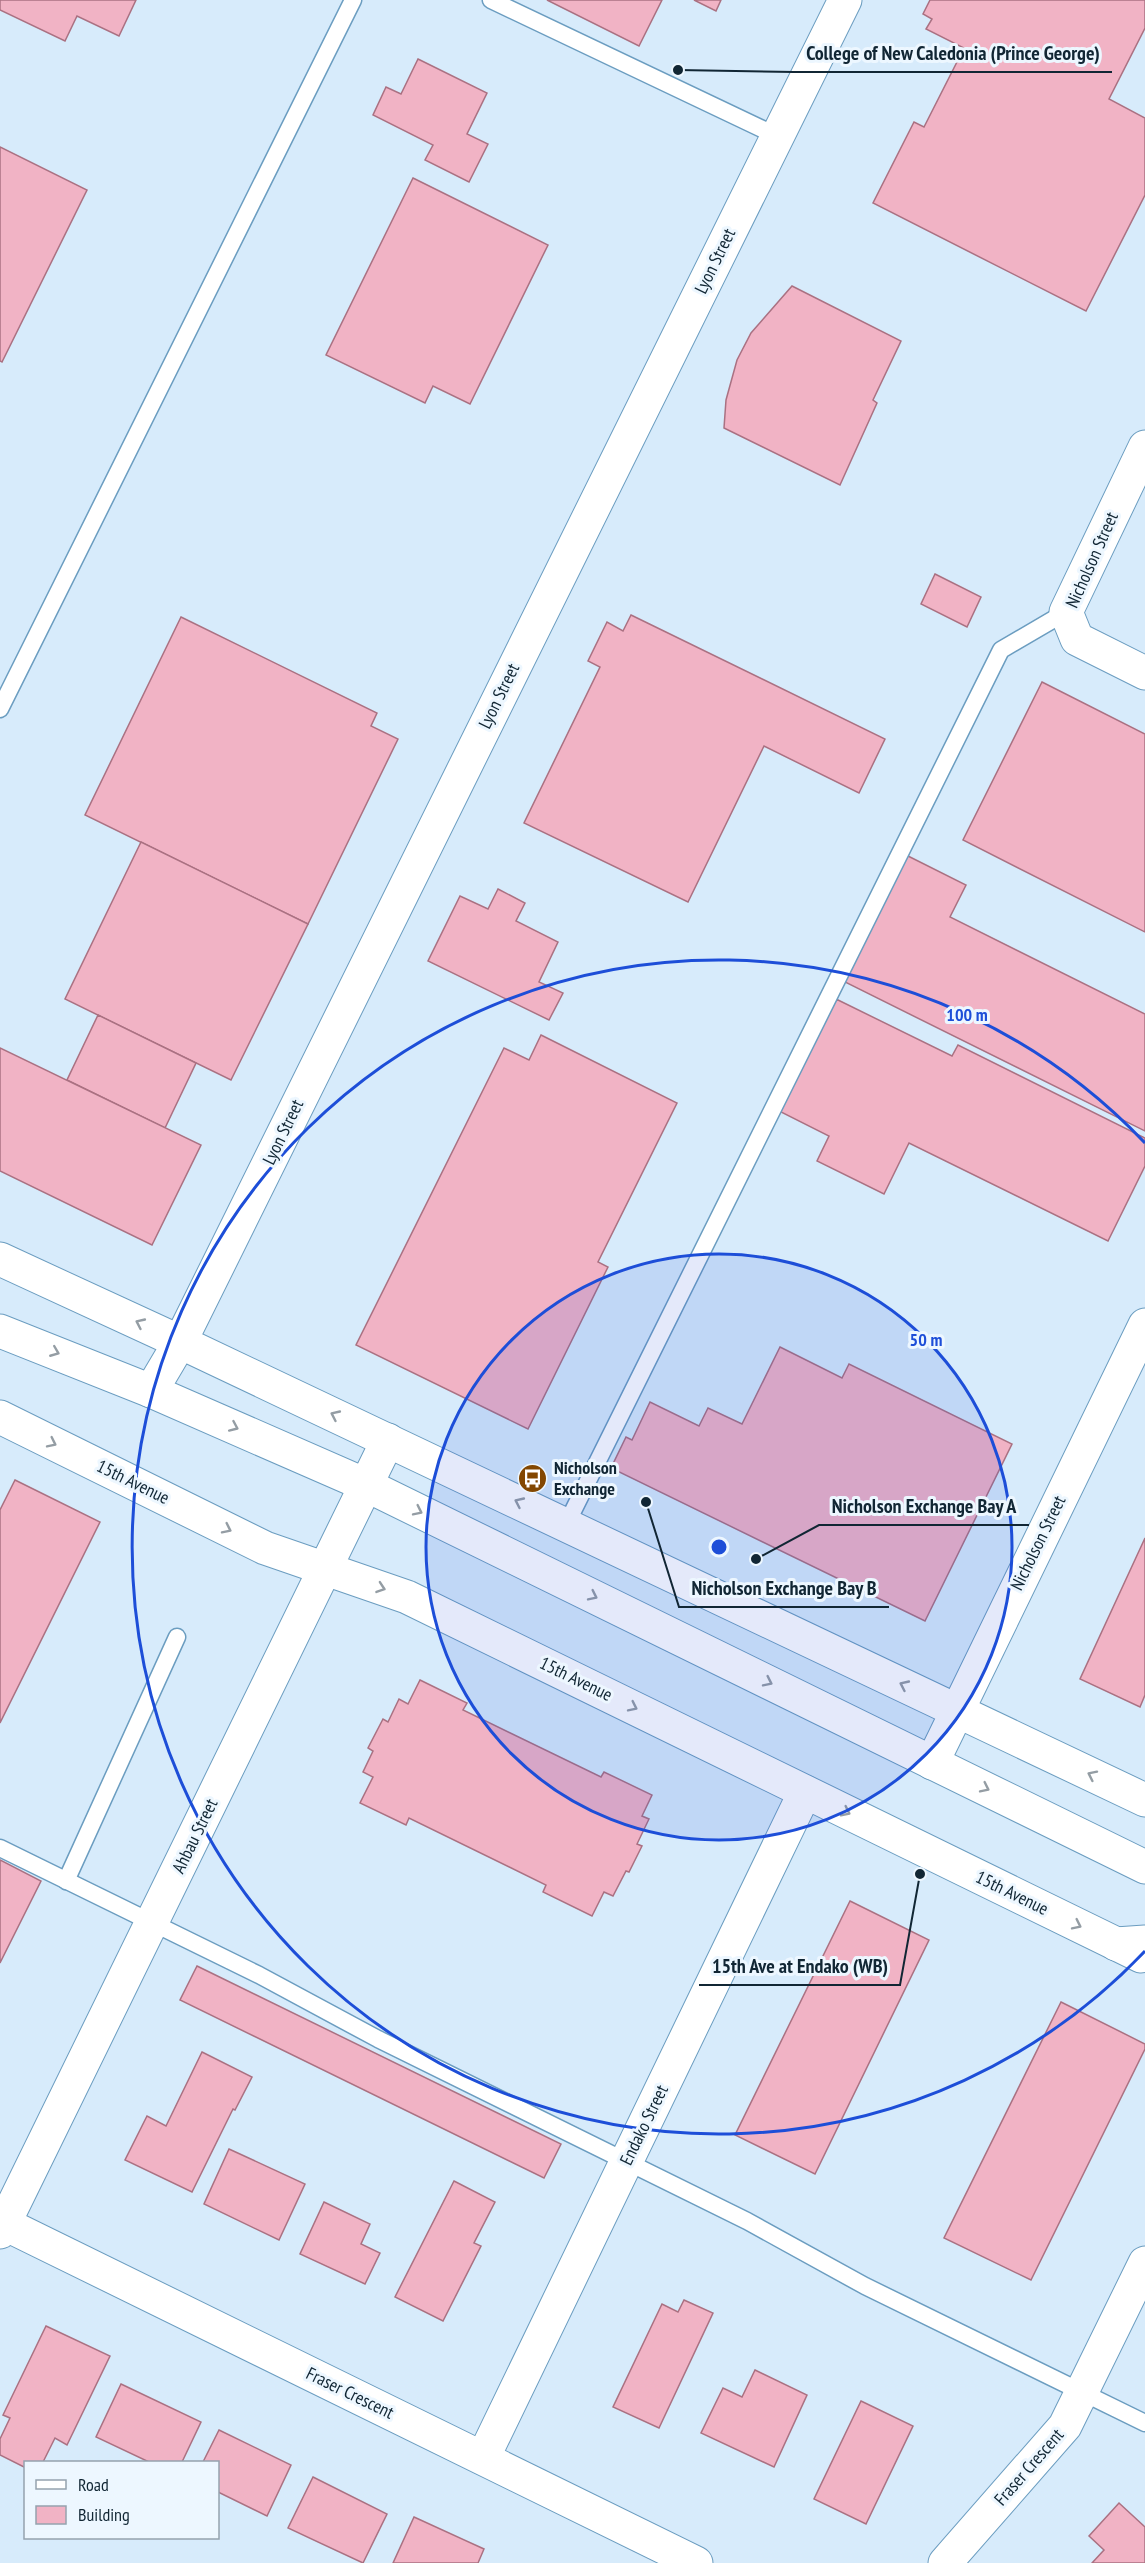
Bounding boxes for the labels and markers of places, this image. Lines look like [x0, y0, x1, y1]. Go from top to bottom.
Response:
callout: College of New Caledonia (Prince George) [794, 34, 1112, 72]
place label: Nicholson Exchange [554, 1456, 617, 1500]
bus stop icon: Nicholson Exchange [517, 1462, 549, 1494]
callout: Nicholson Exchange Bay A [819, 1487, 1029, 1525]
centre of rings [709, 1537, 729, 1557]
callout: Nicholson Exchange Bay B [679, 1569, 889, 1607]
callout: 15th Ave at Endako (WB) [699, 1947, 900, 1985]

